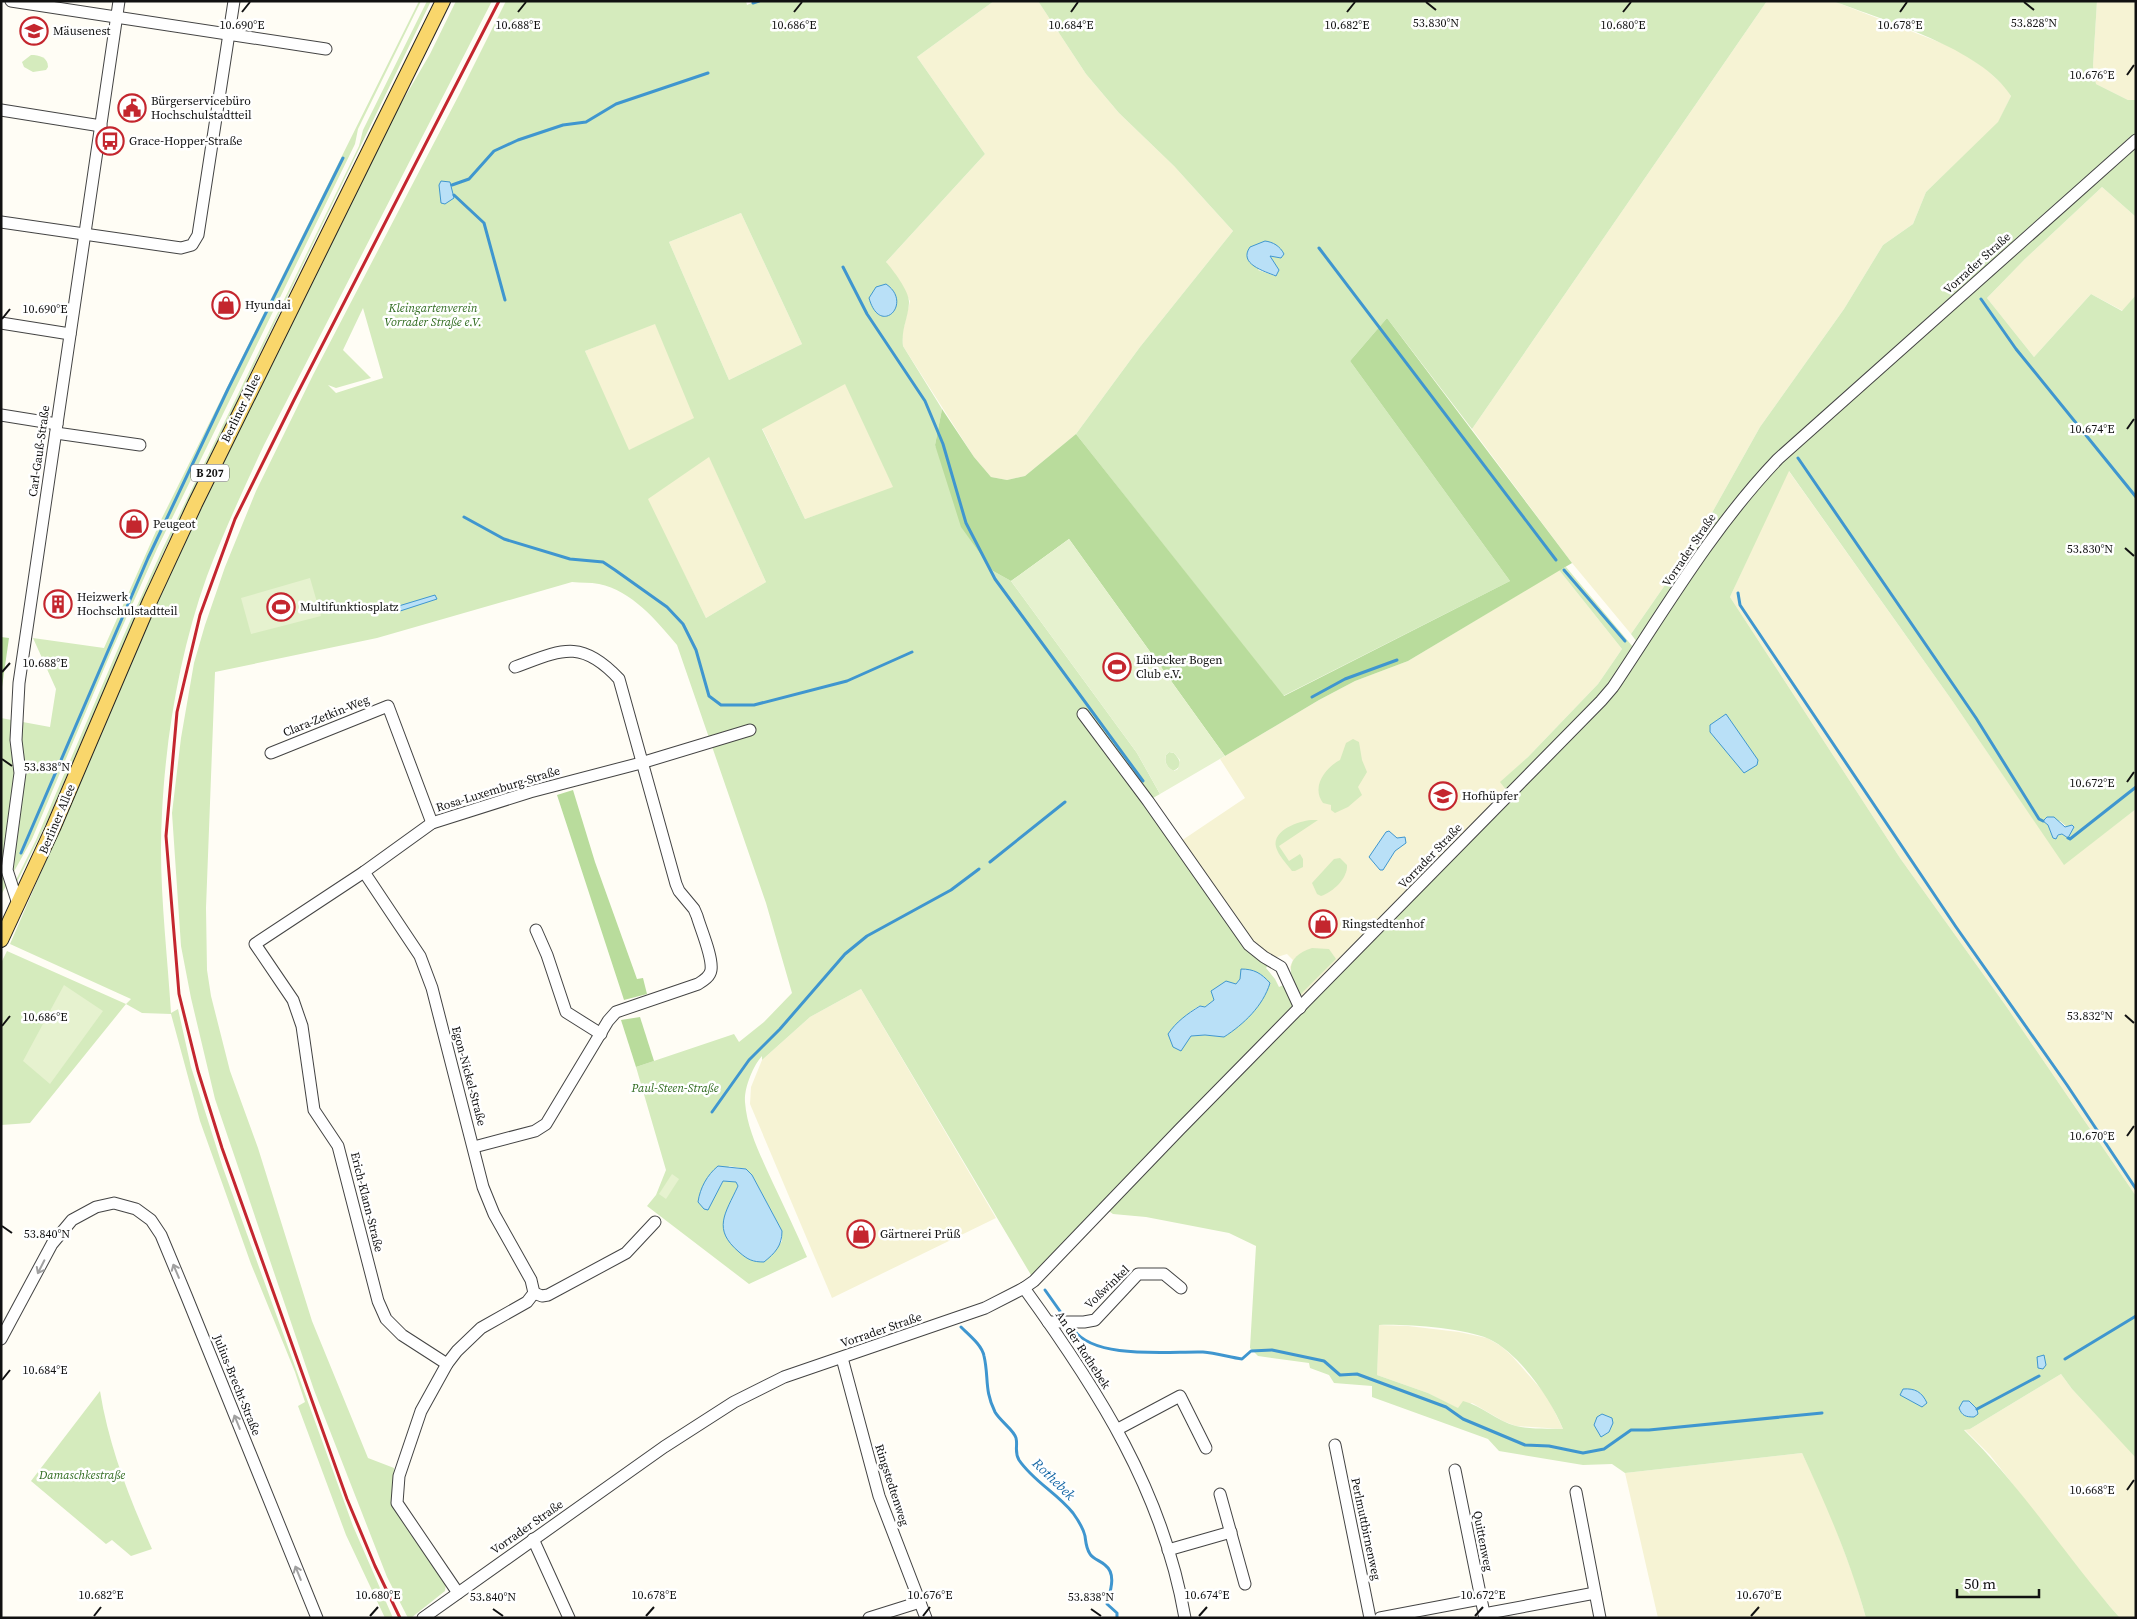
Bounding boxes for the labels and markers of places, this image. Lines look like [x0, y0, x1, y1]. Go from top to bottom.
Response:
school or university icon: Mäusenest [19, 16, 49, 46]
place label: Mäusenest [53, 23, 111, 39]
public building icon: Bürgerservicebüro Hochschulstadtteil [117, 93, 147, 123]
place label: Bürgerservicebüro Hochschulstadtteil [151, 93, 252, 123]
bus stop icon: Grace-Hopper-Straße [95, 126, 125, 156]
place label: Grace-Hopper-Straße [129, 133, 242, 149]
shop icon: Hyundai [211, 290, 241, 320]
place label: Hyundai [245, 297, 291, 313]
shop icon: Peugeot [119, 509, 149, 539]
place label: Peugeot [153, 516, 196, 532]
building icon: Heizwerk Hochschulstadtteil [43, 589, 73, 619]
place label: Heizwerk Hochschulstadtteil [77, 589, 178, 619]
sports icon: Multifunktiosplatz [266, 592, 296, 622]
place label: Multifunktiosplatz [300, 599, 399, 615]
sports icon: Lübecker Bogen Club e.V. [1102, 652, 1132, 682]
place label: Lübecker Bogen Club e.V. [1136, 652, 1223, 682]
school or university icon: Hofhüpfer [1428, 781, 1458, 811]
place label: Hofhüpfer [1462, 788, 1518, 804]
shop icon: Ringstedtenhof [1308, 909, 1338, 939]
place label: Ringstedtenhof [1342, 916, 1426, 932]
shop icon: Gärtnerei Prüß [846, 1219, 876, 1249]
place label: Gärtnerei Prüß [880, 1226, 960, 1242]

